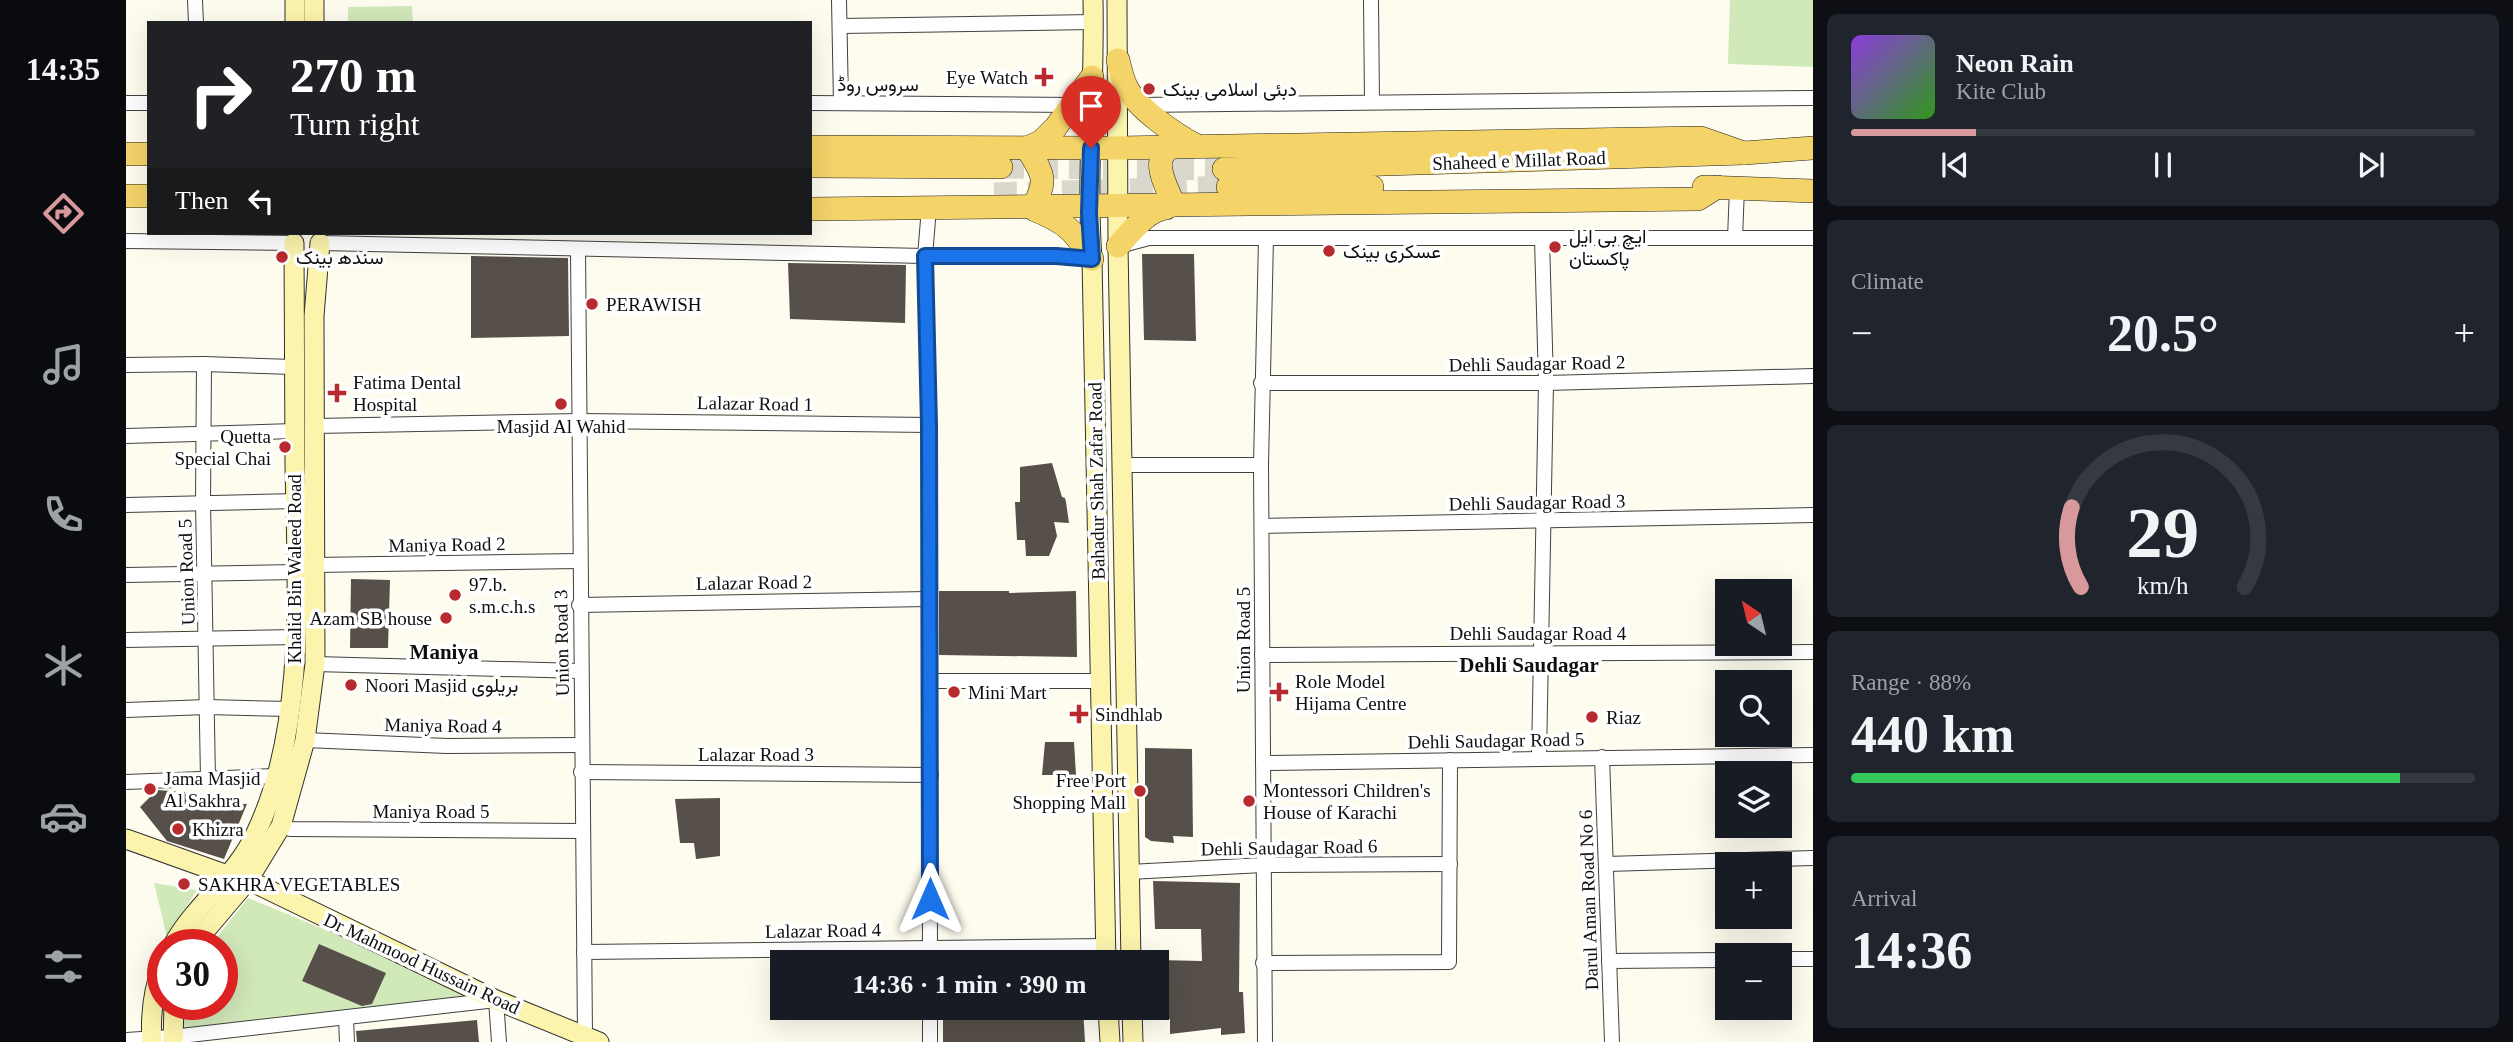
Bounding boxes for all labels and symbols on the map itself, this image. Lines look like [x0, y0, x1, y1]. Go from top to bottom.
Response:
place label: Eye Watch [946, 67, 1028, 88]
marker: Eye Watch [1034, 67, 1054, 87]
street label: سروس روڈ [837, 74, 919, 96]
pin [1061, 76, 1121, 148]
place label: دبئی اسلامی بینک [1163, 79, 1297, 101]
marker: دبئی اسلامی بینک [1141, 81, 1157, 97]
street label: Shaheed e Millat Road [1432, 147, 1607, 174]
place label: ایچ بی ایل پاکستان [1569, 226, 1646, 272]
marker: ایچ بی ایل پاکستان [1547, 239, 1563, 255]
place label: عسکری بینک [1343, 241, 1441, 263]
marker: عسکری بینک [1321, 243, 1337, 259]
place label: سندھ بینک [296, 247, 383, 269]
marker: سندھ بینک [274, 249, 290, 265]
place label: PERAWISH [606, 294, 702, 315]
marker: PERAWISH [584, 296, 600, 312]
street label: Dehli Saudagar Road 2 [1448, 351, 1626, 376]
place label: Fatima Dental Hospital [353, 372, 461, 415]
street label: Bahadur Shah Zafar Road [1084, 381, 1109, 580]
marker: Fatima Dental Hospital [327, 383, 347, 403]
street label: Lalazar Road 1 [697, 392, 813, 415]
marker: Masjid Al Wahid [553, 396, 569, 412]
place label: Masjid Al Wahid [496, 416, 626, 437]
place label: Quetta Special Chai [174, 426, 272, 469]
marker: Quetta Special Chai [277, 439, 293, 455]
street label: Khalid Bin Waleed Road [284, 474, 305, 664]
street label: Dehli Saudagar Road 3 [1448, 490, 1626, 515]
street label: Union Road 5 [174, 518, 199, 626]
street label: Maniya Road 2 [388, 533, 506, 556]
street label: Lalazar Road 2 [696, 571, 812, 594]
place label: 97.b. s.m.c.h.s [469, 574, 536, 617]
north arrow [1715, 579, 1792, 656]
marker: 97.b. s.m.c.h.s [447, 587, 463, 603]
street label: Union Road 5 [1233, 587, 1254, 693]
street label: Union Road 3 [550, 590, 573, 696]
place label: Azam SB house [310, 608, 432, 629]
marker: Azam SB house [438, 610, 454, 626]
street label: Dehli Saudagar Road 4 [1450, 623, 1627, 644]
district label: Maniya [410, 640, 479, 664]
district label: Dehli Saudagar [1459, 653, 1599, 677]
place label: Role Model Hijama Centre [1295, 671, 1406, 714]
place label: Noori Masjid بریلوی [365, 675, 518, 697]
marker: Noori Masjid بریلوی [343, 677, 359, 693]
place label: Mini Mart [968, 682, 1047, 703]
marker: Role Model Hijama Centre [1269, 682, 1289, 702]
marker: Mini Mart [946, 684, 962, 700]
marker: Sindhlab [1069, 704, 1089, 724]
place label: Sindhlab [1095, 704, 1163, 725]
place label: Riaz [1606, 707, 1641, 728]
marker: Riaz [1584, 709, 1600, 725]
street label: Maniya Road 4 [384, 714, 502, 737]
street label: Dehli Saudagar Road 5 [1407, 728, 1585, 753]
street label: Lalazar Road 3 [698, 744, 814, 765]
place label: Jama Masjid Al Sakhra [164, 768, 261, 811]
place label: Free Port Shopping Mall [1013, 770, 1127, 813]
place label: Montessori Children's House of Karachi [1263, 780, 1431, 823]
marker: Jama Masjid Al Sakhra [142, 781, 158, 797]
marker: Free Port Shopping Mall [1132, 783, 1148, 799]
marker: Montessori Children's House of Karachi [1241, 793, 1257, 809]
street label: Maniya Road 5 [372, 801, 490, 822]
street label: Darul Aman Road No 6 [1575, 809, 1602, 991]
place label: Khizra [192, 819, 244, 840]
marker: Khizra [170, 821, 186, 837]
street label: Dehli Saudagar Road 6 [1200, 835, 1378, 860]
position arrow [893, 862, 967, 936]
place label: SAKHRA VEGETABLES [198, 874, 400, 895]
marker: SAKHRA VEGETABLES [176, 876, 192, 892]
street label: Dr Mahmood Hussain Road [320, 909, 524, 1018]
street label: Lalazar Road 4 [765, 919, 882, 942]
speed limit sign: 30 [147, 929, 238, 1020]

